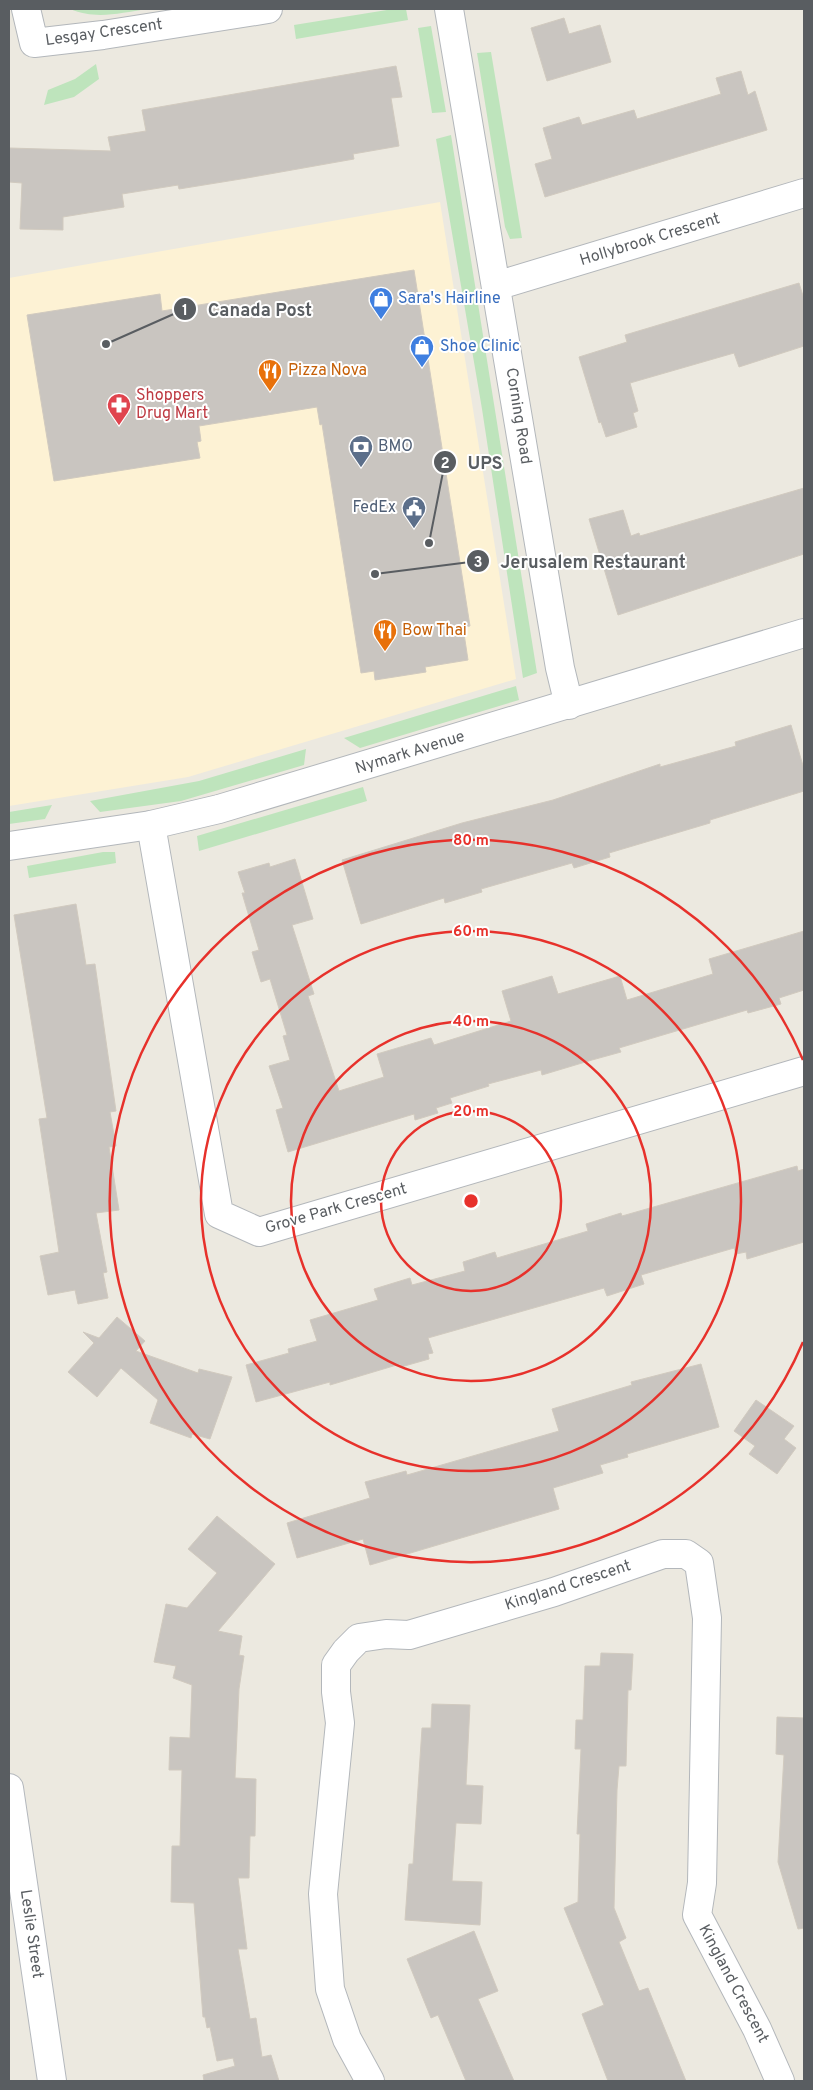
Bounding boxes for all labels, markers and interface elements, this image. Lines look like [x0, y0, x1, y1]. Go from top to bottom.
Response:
street label: Lesgay Crescent [44, 15, 164, 51]
street label: Hollybrook Crescent [577, 209, 723, 271]
shop icon: Sara's Hairline [368, 286, 394, 320]
place label: Sara's Hairline [398, 289, 501, 309]
callout: Canada Post [173, 293, 322, 326]
text: Canada Post [208, 300, 312, 323]
text: 1 [182, 302, 188, 321]
shop icon: Shoe Clinic [409, 334, 435, 368]
place label: Shoe Clinic [440, 337, 520, 357]
restaurant icon: Pizza Nova [257, 358, 283, 392]
place label: Pizza Nova [288, 361, 367, 381]
street label: Corning Road [500, 366, 536, 466]
place label: Shoppers Drug Mart [136, 386, 208, 424]
pharmacy icon: Shoppers Drug Mart [106, 392, 132, 426]
bank icon: BMO [348, 434, 374, 468]
place label: BMO [378, 437, 413, 457]
callout: UPS [433, 446, 513, 479]
text: UPS [468, 453, 503, 476]
text: 2 [440, 455, 450, 474]
public building icon: FedEx [401, 495, 427, 529]
place label: FedEx [353, 498, 396, 518]
callout: Jerusalem Restaurant [466, 545, 696, 578]
text: Jerusalem Restaurant [500, 552, 686, 575]
text: 3 [474, 554, 483, 573]
restaurant icon: Bow Thai [372, 618, 398, 652]
place label: Bow Thai [402, 621, 467, 641]
street label: Nymark Avenue [353, 727, 467, 779]
text: 80 m [453, 832, 489, 851]
text: 60 m [453, 923, 489, 942]
text: 40 m [453, 1013, 489, 1032]
text: 20 m [453, 1103, 489, 1122]
street label: Grove Park Crescent [263, 1179, 409, 1239]
centre of rings [462, 1192, 480, 1210]
street label: Kingland Crescent [502, 1556, 634, 1616]
street label: Leslie Street [15, 1888, 47, 1980]
street label: Kingland Crescent [693, 1921, 773, 2047]

